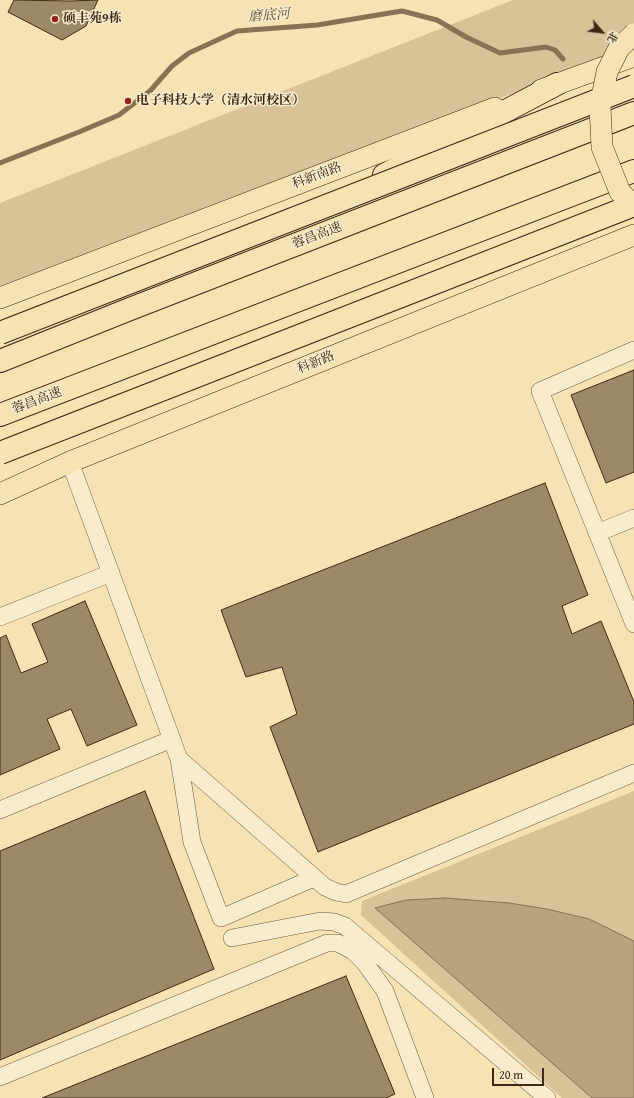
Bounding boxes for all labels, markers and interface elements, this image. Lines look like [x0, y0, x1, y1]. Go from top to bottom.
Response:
water label: 磨底河 [247, 6, 291, 26]
place label: 硕丰苑9栋 [63, 11, 122, 27]
north arrow [582, 12, 622, 52]
marker: 硕丰苑9栋 [50, 14, 60, 24]
text: 北 [603, 29, 622, 46]
place label: 电子科技大学（清水河校区） [136, 93, 305, 109]
marker: 电子科技大学（清水河校区） [123, 96, 133, 106]
street label: 科新南路 [290, 159, 344, 193]
street label: 蓉昌高速 [290, 219, 344, 253]
street label: 科新路 [295, 348, 337, 378]
street label: 蓉昌高速 [10, 384, 64, 418]
scale bar [494, 1060, 546, 1086]
text: 20 m [499, 1066, 523, 1083]

